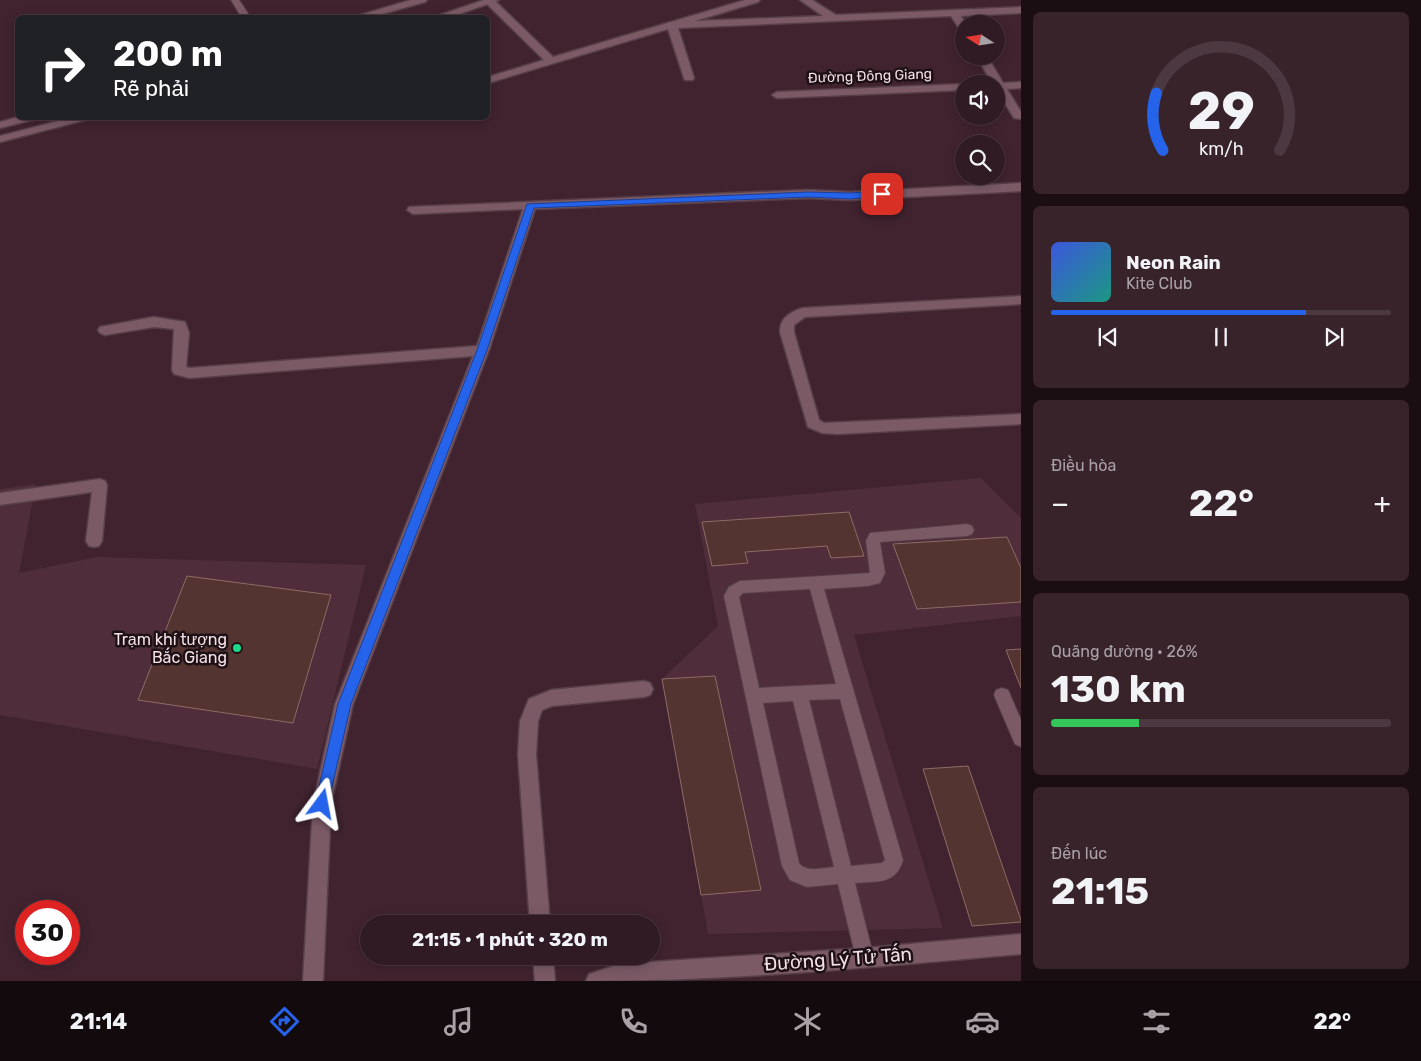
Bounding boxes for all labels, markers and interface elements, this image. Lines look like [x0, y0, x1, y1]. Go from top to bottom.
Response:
north arrow [955, 15, 1005, 65]
map controls [955, 15, 1005, 185]
text: 200 m [113, 33, 223, 75]
icon: right [30, 35, 95, 100]
street label: Đường Đông Giang [808, 65, 932, 87]
text: Rẽ phải [113, 75, 189, 102]
button: sound [955, 75, 1005, 125]
text: 29 [1187, 80, 1255, 142]
button: search [955, 135, 1005, 185]
text: km/h [1199, 138, 1243, 159]
pin [861, 173, 903, 215]
icon: arrive [868, 180, 896, 208]
text: Neon Rain [1126, 251, 1221, 274]
text: Kite Club [1126, 274, 1192, 293]
icon: previous [1094, 323, 1122, 351]
icon: pause [1207, 323, 1235, 351]
icon: next [1320, 323, 1348, 351]
text: Điều hòa [1051, 456, 1116, 475]
text: 22° [1189, 480, 1254, 526]
text: − [1051, 487, 1069, 520]
text: + [1374, 487, 1391, 520]
place label: Trạm khí tượng Bắc Giang [114, 630, 227, 667]
marker: Trạm khí tượng Bắc Giang [231, 642, 243, 654]
text: Quãng đường · 26% [1051, 642, 1198, 661]
text: 130 km [1051, 666, 1186, 712]
position arrow [295, 777, 347, 829]
text: Đến lúc [1051, 844, 1107, 863]
text: 21:15 [1051, 868, 1149, 914]
speed limit sign: 30 [15, 900, 80, 965]
text: 21:15 · 1 phút · 320 m [412, 928, 608, 951]
street label: Đường Lý Tử Tấn [763, 942, 913, 976]
icon: directions [267, 1004, 302, 1039]
icon: music [441, 1004, 476, 1039]
icon: phone [616, 1004, 651, 1039]
icon: climate [790, 1004, 825, 1039]
icon: car [965, 1004, 1000, 1039]
icon: filters [1139, 1004, 1174, 1039]
text: 21:14 [70, 1008, 127, 1035]
text: 22° [1314, 1008, 1351, 1035]

